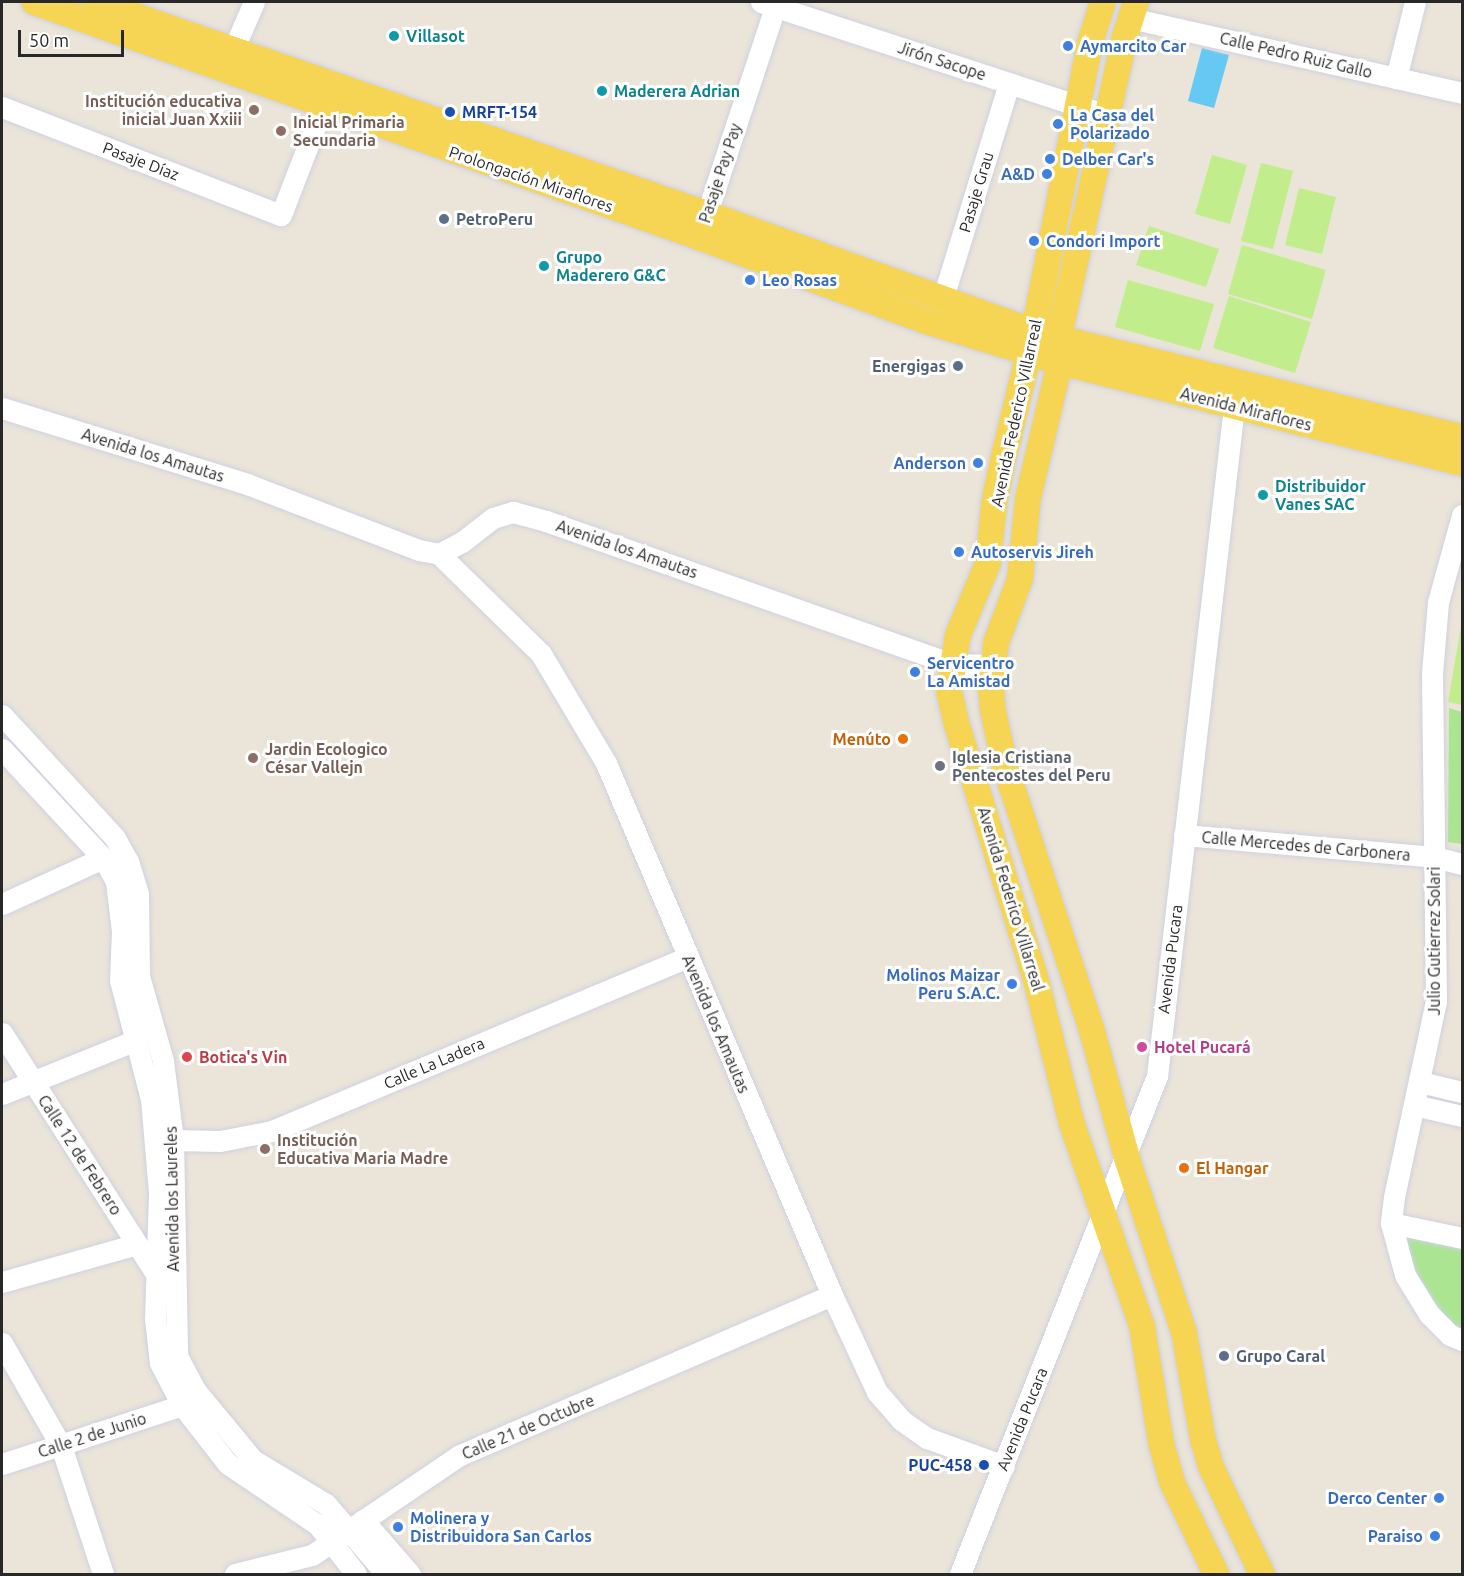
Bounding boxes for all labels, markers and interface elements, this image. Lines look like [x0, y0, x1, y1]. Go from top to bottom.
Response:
scale bar [21, 18, 128, 56]
place label: Villasot [406, 26, 465, 46]
street label: Calle Pedro Ruiz Gallo [1218, 28, 1374, 82]
marker: Villasot [387, 29, 401, 43]
text: 50 m [29, 30, 69, 50]
place label: Aymarcito Car [1080, 36, 1186, 56]
street label: Jirón Sacope [896, 38, 988, 84]
marker: Aymarcito Car [1061, 39, 1075, 53]
place label: Maderera Adrian [614, 81, 740, 101]
marker: Maderera Adrian [595, 84, 609, 98]
place label: Institución educativa inicial Juan Xxiii [85, 91, 242, 129]
place label: MRFT-154 [462, 102, 537, 122]
marker: Institución educativa inicial Juan Xxiii [247, 103, 261, 117]
marker: MRFT-154 [443, 105, 457, 119]
place label: La Casa del Polarizado [1070, 105, 1154, 143]
place label: Inicial Primaria Secundaria [293, 112, 405, 150]
marker: La Casa del Polarizado [1051, 117, 1065, 131]
street label: Pasaje Pay Pay [695, 121, 745, 225]
marker: Inicial Primaria Secundaria [274, 124, 288, 138]
street label: Pasaje Díaz [100, 138, 182, 184]
street label: Prolongación Miraflores [447, 142, 615, 216]
street label: Pasaje Grau [955, 149, 997, 235]
place label: Delber Car's [1062, 149, 1154, 169]
marker: Delber Car's [1043, 152, 1057, 166]
place label: A&D [1001, 164, 1035, 184]
marker: A&D [1040, 167, 1054, 181]
place label: PetroPeru [456, 209, 533, 229]
marker: PetroPeru [437, 212, 451, 226]
place label: Condori Import [1046, 231, 1160, 251]
marker: Condori Import [1027, 234, 1041, 248]
place label: Grupo Maderero G&C [556, 247, 666, 285]
marker: Grupo Maderero G&C [537, 259, 551, 273]
place label: Leo Rosas [762, 270, 837, 290]
marker: Leo Rosas [743, 273, 757, 287]
street label: Avenida Federico Villarreal [987, 317, 1045, 509]
place label: Energigas [872, 356, 946, 376]
marker: Energigas [951, 359, 965, 373]
street label: Avenida Miraflores [1178, 383, 1314, 435]
street label: Avenida los Amautas [79, 424, 227, 486]
place label: Anderson [893, 453, 966, 473]
marker: Anderson [971, 456, 985, 470]
place label: Distribuidor Vanes SAC [1275, 476, 1366, 514]
marker: Distribuidor Vanes SAC [1256, 488, 1270, 502]
street label: Avenida los Amautas [554, 516, 700, 582]
place label: Autoservis Jireh [971, 542, 1094, 562]
marker: Autoservis Jireh [952, 545, 966, 559]
place label: Servicentro La Amistad [927, 653, 1014, 691]
marker: Servicentro La Amistad [908, 665, 922, 679]
place label: Menúto [833, 729, 891, 749]
marker: Menúto [896, 732, 910, 746]
place label: Jardin Ecologico César Vallejn [265, 739, 388, 777]
place label: Iglesia Cristiana Pentecostes del Peru [952, 747, 1111, 785]
marker: Jardin Ecologico César Vallejn [246, 751, 260, 765]
marker: Iglesia Cristiana Pentecostes del Peru [933, 759, 947, 773]
street label: Avenida Federico Villarreal [974, 805, 1048, 993]
street label: Calle Mercedes de Carbonera [1201, 827, 1411, 865]
street label: Julio Gutierrez Solari [1424, 867, 1444, 1015]
street label: Avenida Pucara [1154, 903, 1186, 1015]
street label: Avenida los Amautas [678, 952, 754, 1096]
place label: Molinos Maizar Peru S.A.C. [886, 965, 1000, 1003]
marker: Molinos Maizar Peru S.A.C. [1005, 977, 1019, 991]
street label: Calle La Ladera [381, 1033, 487, 1093]
place label: Hotel Pucará [1154, 1037, 1251, 1057]
marker: Hotel Pucará [1135, 1040, 1149, 1054]
place label: Botica's Vin [199, 1047, 287, 1067]
marker: Botica's Vin [180, 1050, 194, 1064]
street label: Calle 12 de Febrero [34, 1091, 126, 1219]
street label: Avenida los Laureles [161, 1126, 183, 1272]
place label: Institución Educativa Maria Madre [277, 1130, 448, 1168]
marker: Institución Educativa Maria Madre [258, 1142, 272, 1156]
place label: El Hangar [1196, 1158, 1268, 1178]
marker: El Hangar [1177, 1161, 1191, 1175]
place label: Grupo Caral [1236, 1346, 1325, 1366]
marker: Grupo Caral [1217, 1349, 1231, 1363]
street label: Avenida Pucara [993, 1365, 1051, 1473]
street label: Calle 21 de Octubre [459, 1390, 597, 1464]
street label: Calle 2 de Junio [35, 1408, 149, 1462]
place label: PUC-458 [908, 1455, 972, 1475]
marker: PUC-458 [977, 1458, 991, 1472]
place label: Derco Center [1328, 1488, 1427, 1508]
marker: Derco Center [1432, 1491, 1446, 1505]
place label: Molinera y Distribuidora San Carlos [410, 1508, 592, 1546]
marker: Molinera y Distribuidora San Carlos [391, 1520, 405, 1534]
place label: Paraiso [1368, 1526, 1423, 1546]
marker: Paraiso [1428, 1529, 1442, 1543]

